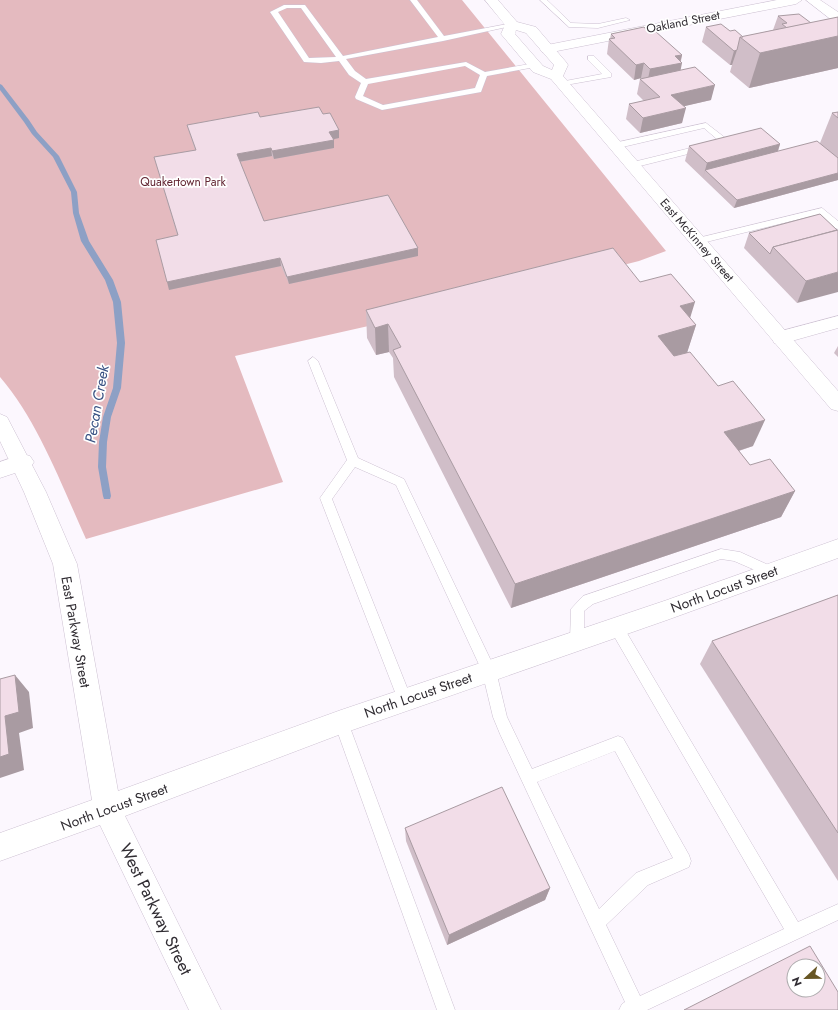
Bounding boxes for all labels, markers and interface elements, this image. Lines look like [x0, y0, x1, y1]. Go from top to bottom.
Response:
street label: Oakland Street [645, 6, 721, 38]
park label: Quakertown Park [140, 173, 227, 191]
street label: East McKinney Street [656, 194, 738, 286]
water label: Pecan Creek [79, 363, 115, 445]
street label: North Locust Street [668, 560, 781, 618]
street label: East Parkway Street [56, 575, 96, 690]
street label: North Locust Street [361, 667, 475, 723]
street label: North Locust Street [58, 778, 171, 836]
street label: West Parkway Street [114, 839, 198, 979]
north arrow [786, 958, 826, 998]
text: N [788, 975, 806, 989]

